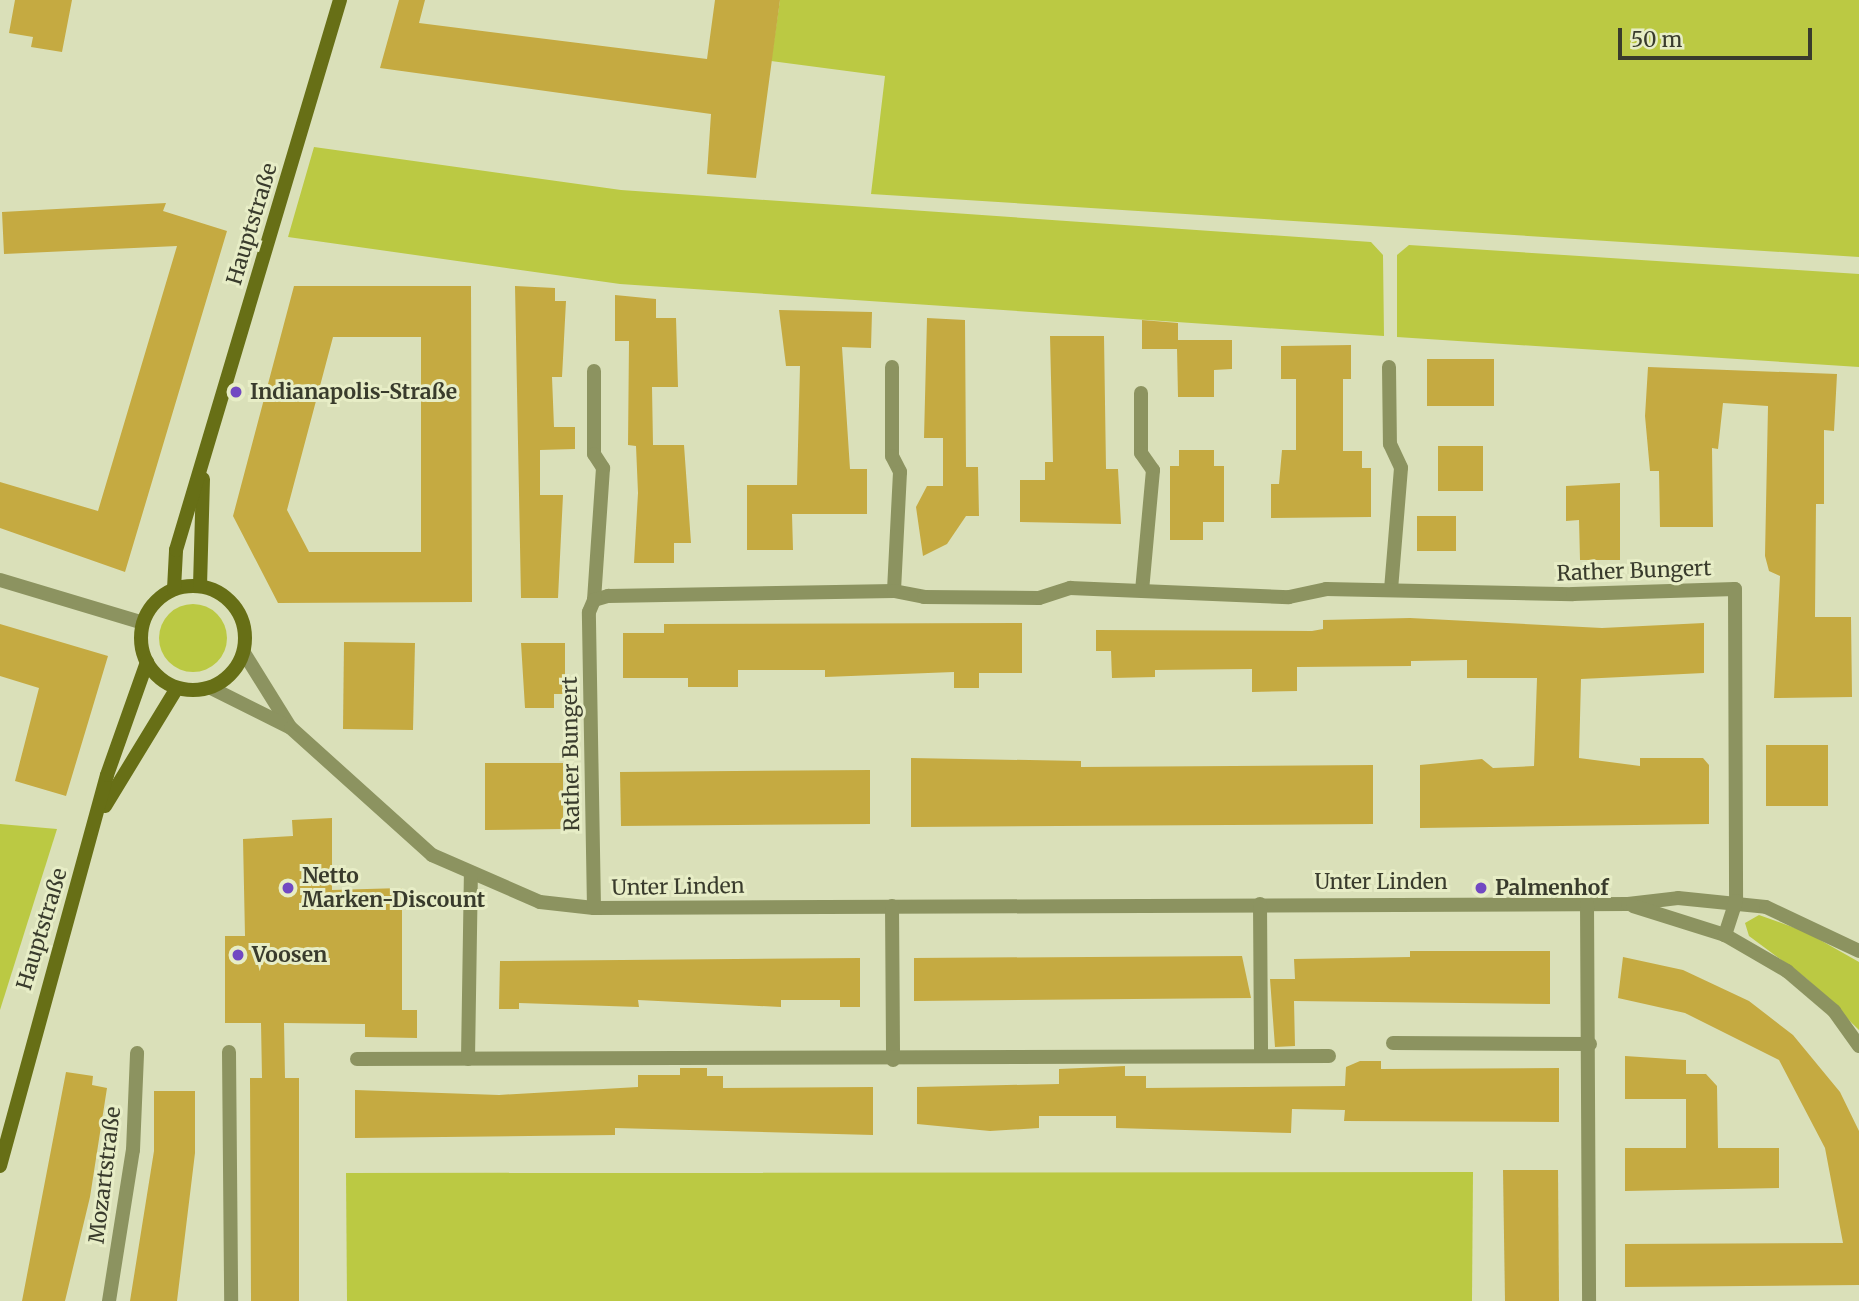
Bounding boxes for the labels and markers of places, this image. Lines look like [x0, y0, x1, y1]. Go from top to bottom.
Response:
place label: Indianapolis-Straße [250, 379, 457, 405]
marker: Indianapolis-Straße [228, 384, 244, 400]
place label: Netto Marken-Discount [302, 863, 485, 913]
place label: Palmenhof [1495, 875, 1609, 901]
marker: Netto Marken-Discount [280, 880, 296, 896]
marker: Palmenhof [1473, 880, 1489, 896]
place label: Voosen [252, 942, 327, 968]
marker: Voosen [230, 947, 246, 963]

